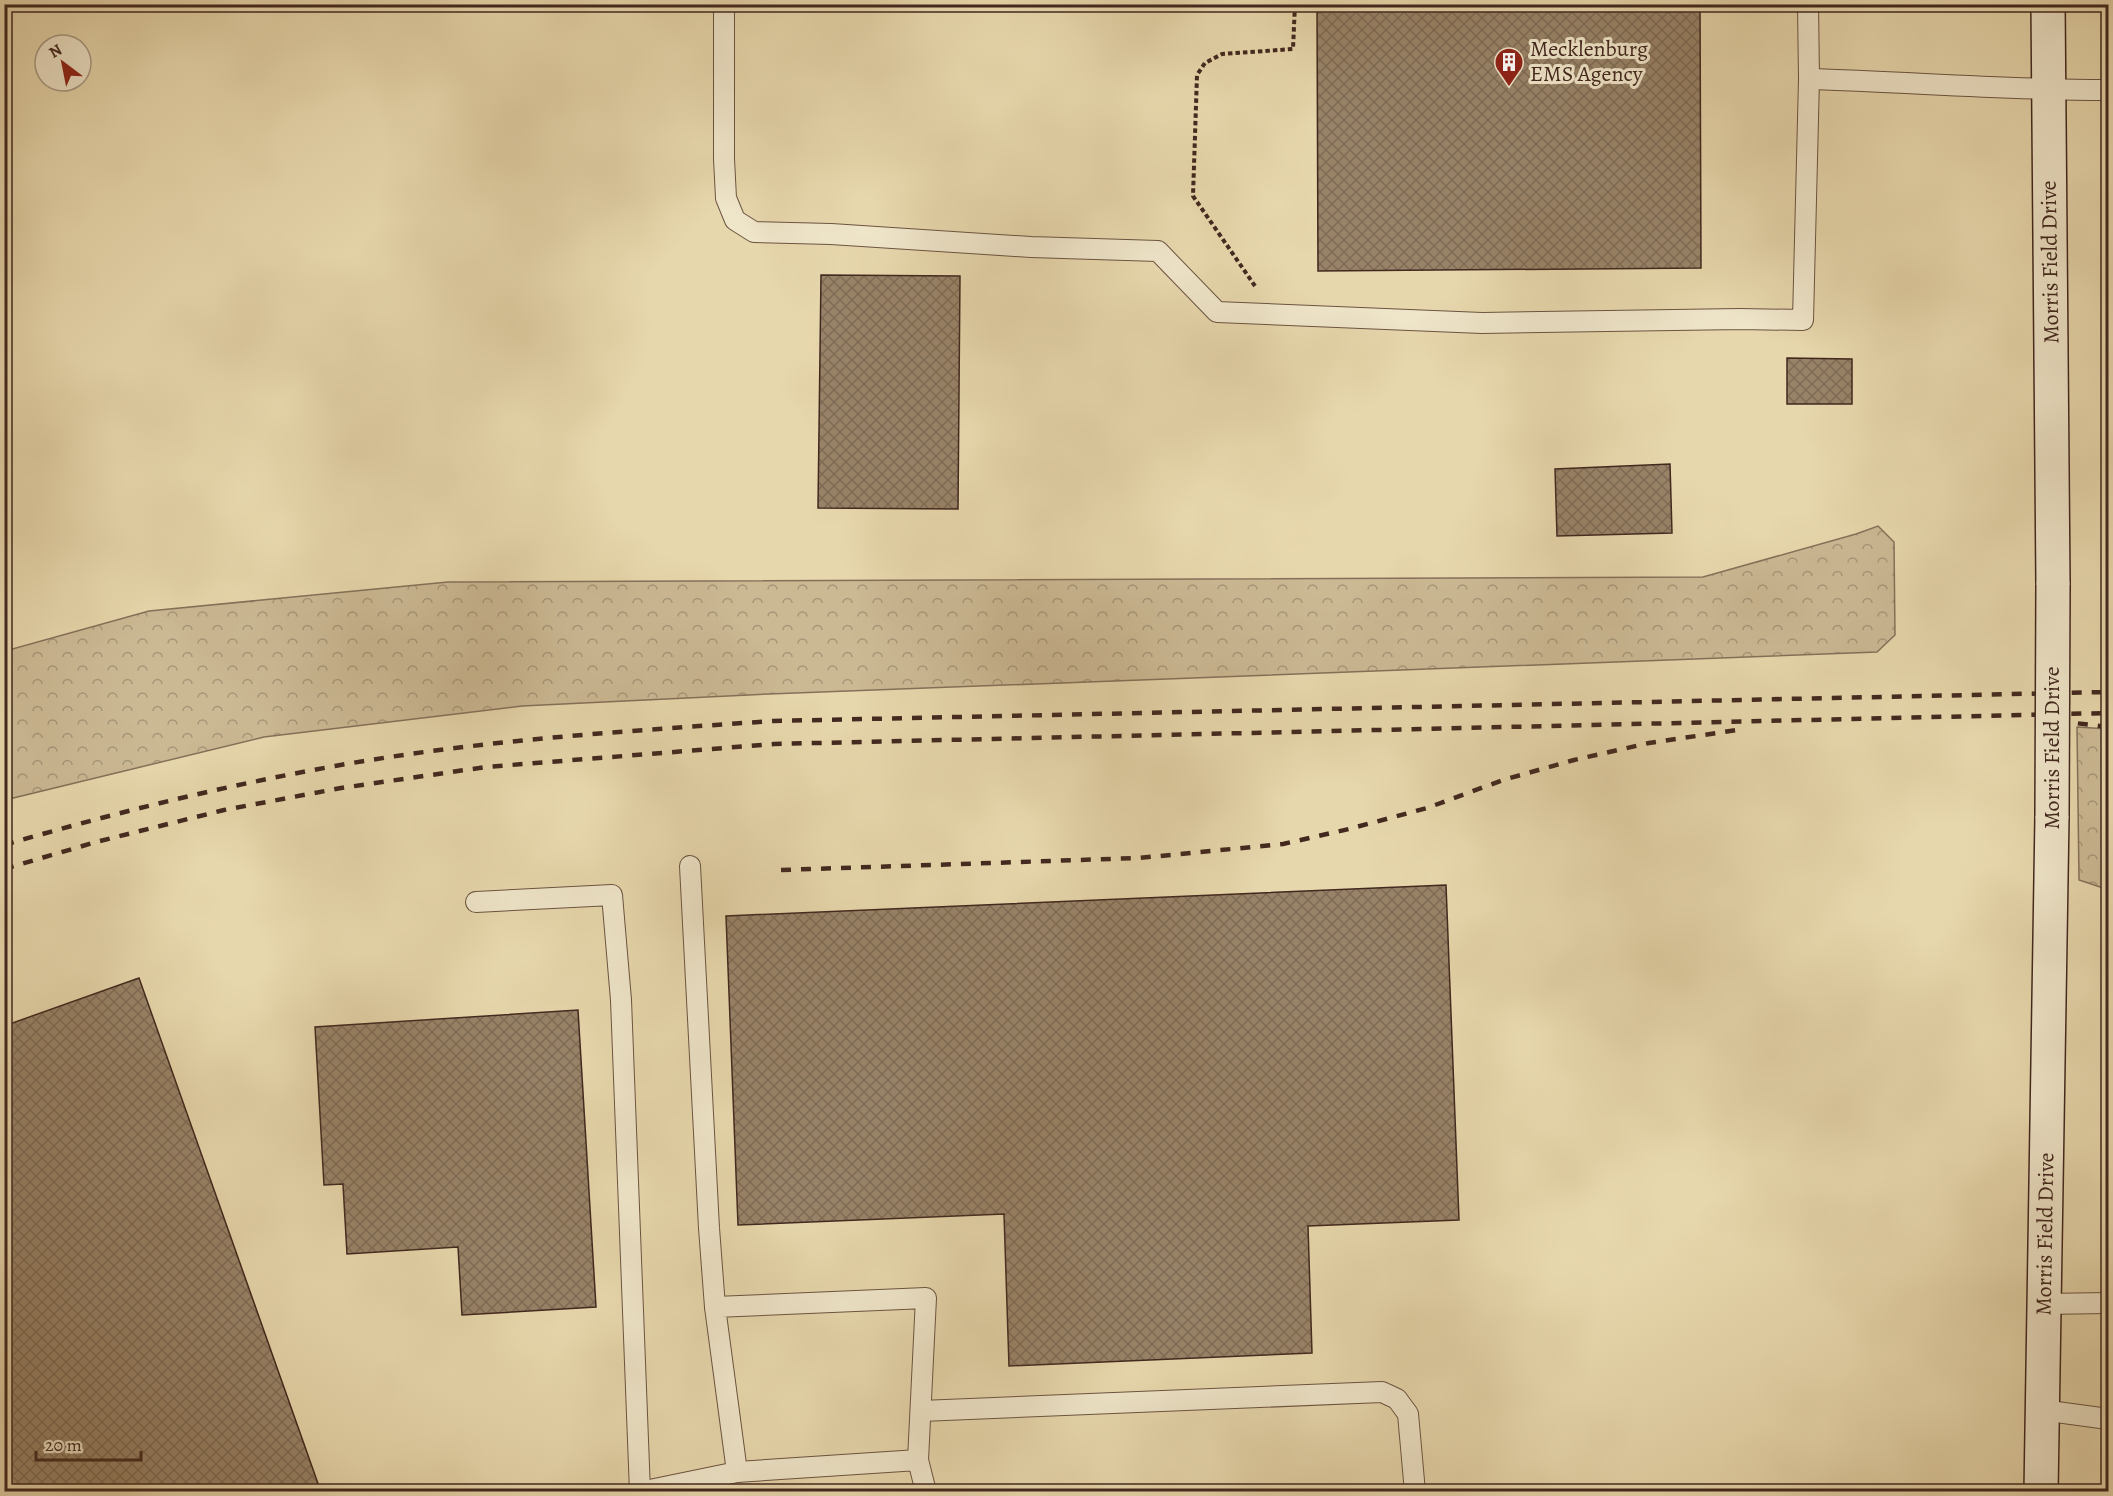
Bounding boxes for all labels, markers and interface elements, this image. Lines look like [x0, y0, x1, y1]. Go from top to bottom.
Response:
north arrow [33, 33, 93, 93]
place label: Mecklenburg EMS Agency [1530, 34, 1648, 89]
text: N [45, 39, 67, 64]
building icon: Mecklenburg EMS Agency [1493, 46, 1525, 88]
street label: Morris Field Drive [2034, 180, 2066, 344]
street label: Morris Field Drive [2037, 666, 2067, 830]
street label: Morris Field Drive [2029, 1152, 2061, 1316]
scale bar [36, 1424, 141, 1462]
text: 20 m [45, 1433, 82, 1457]

